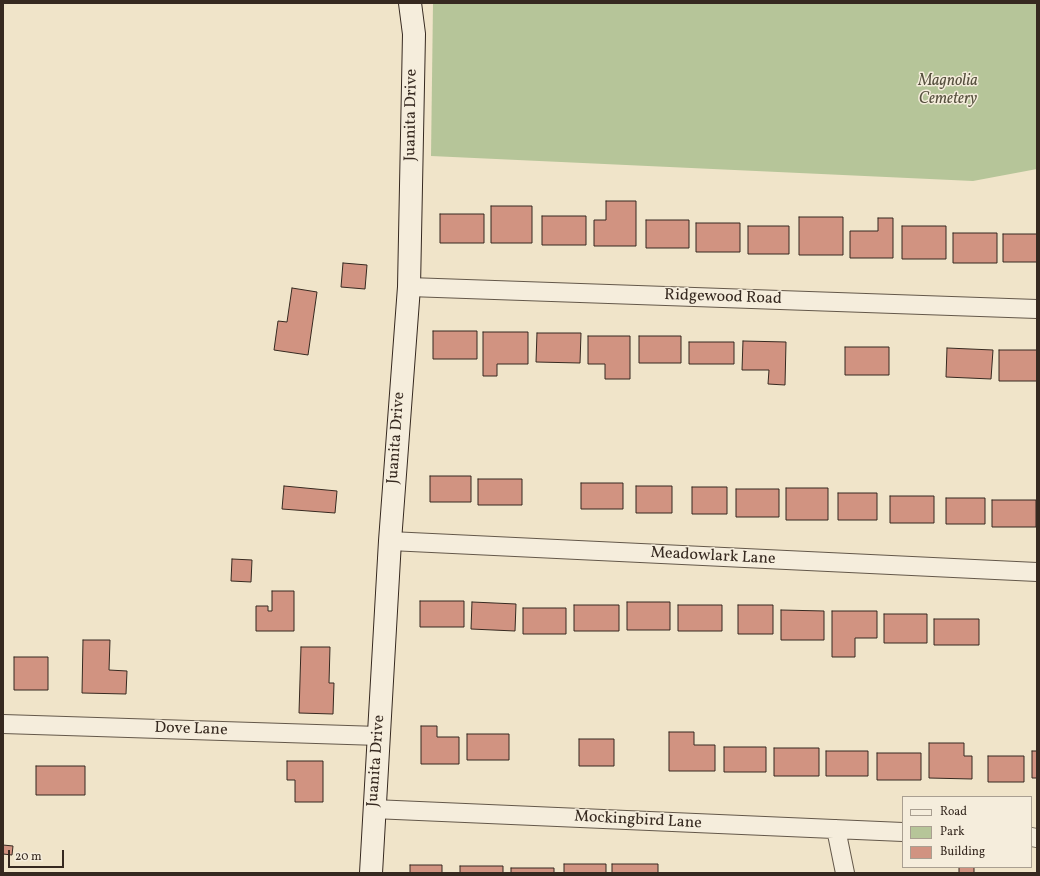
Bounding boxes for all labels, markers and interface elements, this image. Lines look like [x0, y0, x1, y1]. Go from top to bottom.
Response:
street label: Juanita Drive [402, 69, 422, 161]
park label: Magnolia Cemetery [918, 72, 978, 110]
street label: Ridgewood Road [664, 286, 782, 310]
street label: Juanita Drive [384, 391, 410, 485]
street label: Meadowlark Lane [650, 544, 776, 570]
street label: Juanita Drive [364, 714, 390, 808]
street label: Dove Lane [154, 719, 228, 741]
legend [902, 796, 1032, 868]
text: Road [940, 804, 967, 820]
street label: Mockingbird Lane [574, 808, 702, 834]
text: Park [940, 824, 965, 840]
scale bar [10, 842, 66, 868]
text: Building [940, 844, 985, 860]
text: 20 m [15, 849, 42, 865]

